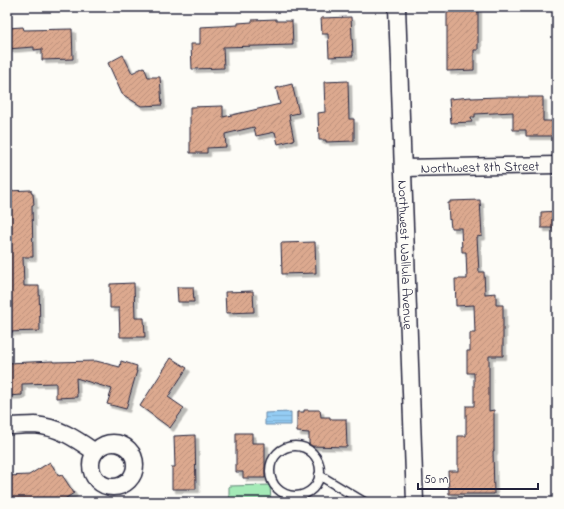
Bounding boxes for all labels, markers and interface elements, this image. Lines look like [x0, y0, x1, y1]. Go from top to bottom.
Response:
street label: Northwest 8th Street [420, 156, 540, 180]
street label: Northwest Wallula Avenue [391, 180, 418, 331]
scale bar [418, 465, 538, 491]
text: 50 m [424, 471, 448, 489]

